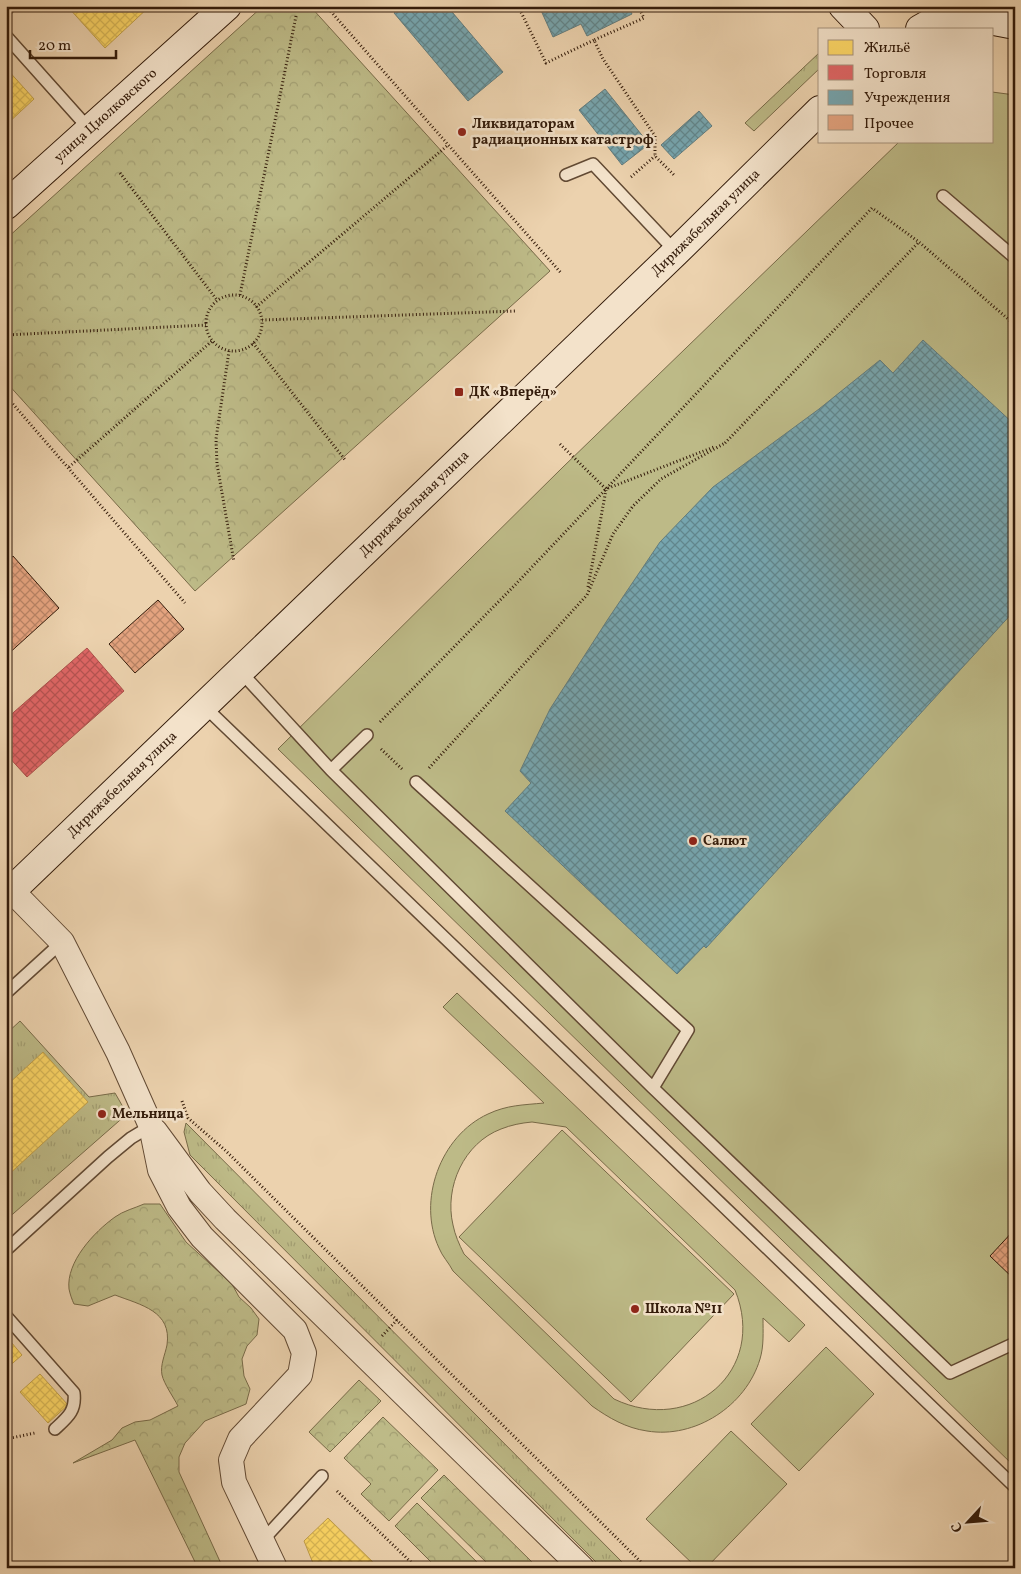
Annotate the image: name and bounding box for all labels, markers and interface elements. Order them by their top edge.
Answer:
scale bar [30,28,116,60]
legend [818,28,994,142]
text: 20 m [38,36,71,57]
text: Жильё [864,38,910,59]
street label: улица Циолковского [50,64,161,167]
text: Торговля [864,64,926,85]
text: Учреждения [864,88,950,109]
text: Прочее [864,114,914,135]
place label: Ликвидаторам радиационных катастроф [472,115,654,150]
marker: Ликвидаторам радиационных катастроф [456,126,468,138]
street label: Дирижабельная улица [647,165,764,281]
place label: ДК «Вперёд» [469,383,557,402]
marker: ДК «Вперёд» [453,386,465,398]
street label: Дирижабельная улица [355,446,473,561]
street label: Дирижабельная улица [63,727,181,842]
place label: Салют [703,832,747,851]
marker: Салют [687,835,699,847]
place label: Мельница [112,1105,184,1124]
marker: Мельница [96,1108,108,1120]
place label: Школа №11 [645,1300,722,1319]
marker: Школа №11 [629,1303,641,1315]
north arrow [944,1496,994,1546]
text: С [947,1519,968,1535]

